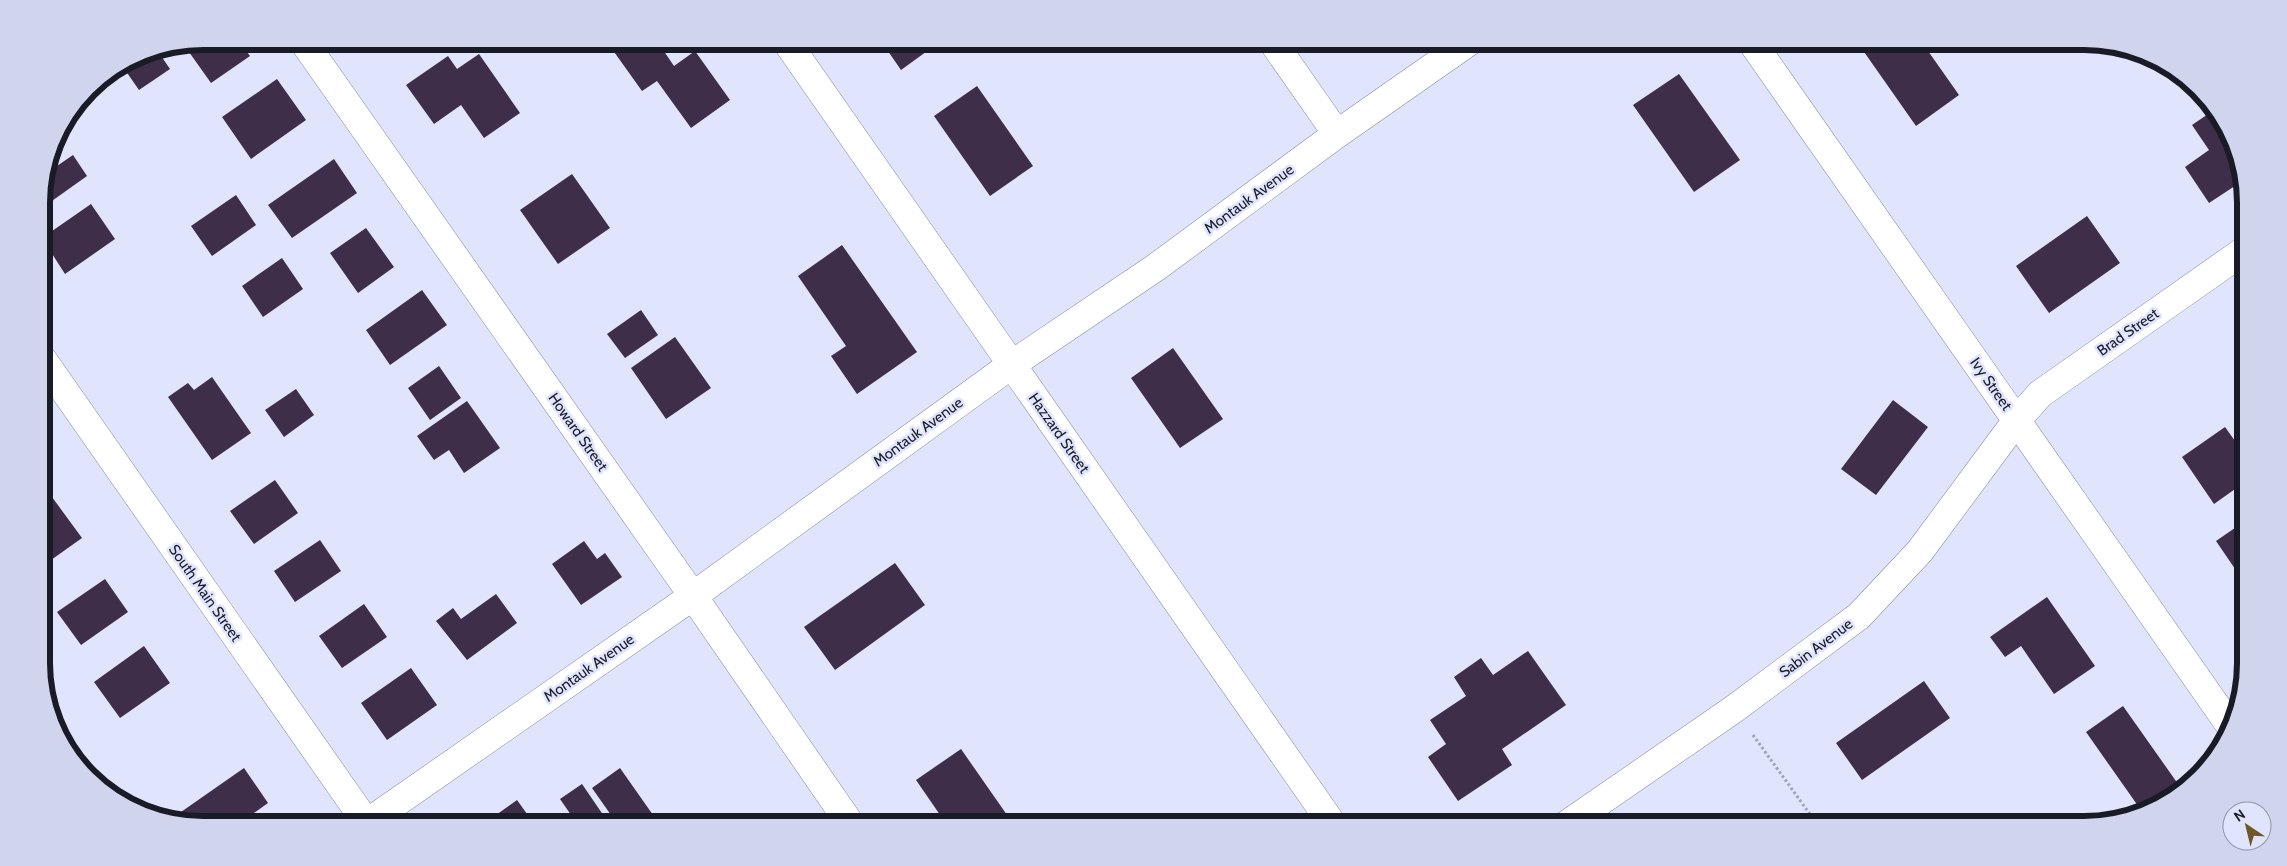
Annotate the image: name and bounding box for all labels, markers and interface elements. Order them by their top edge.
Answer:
street label: Montauk Avenue [1201,160,1298,238]
street label: Brad Street [2094,304,2162,360]
street label: Ivy Street [1966,354,2016,414]
street label: Howard Street [544,389,612,475]
street label: Hazzard Street [1025,389,1093,477]
street label: Montauk Avenue [870,393,967,471]
street label: South Main Street [165,541,245,645]
street label: Sabin Avenue [1776,615,1856,681]
street label: Montauk Avenue [540,630,638,706]
north arrow [2222,801,2272,851]
text: N [2230,805,2249,826]

